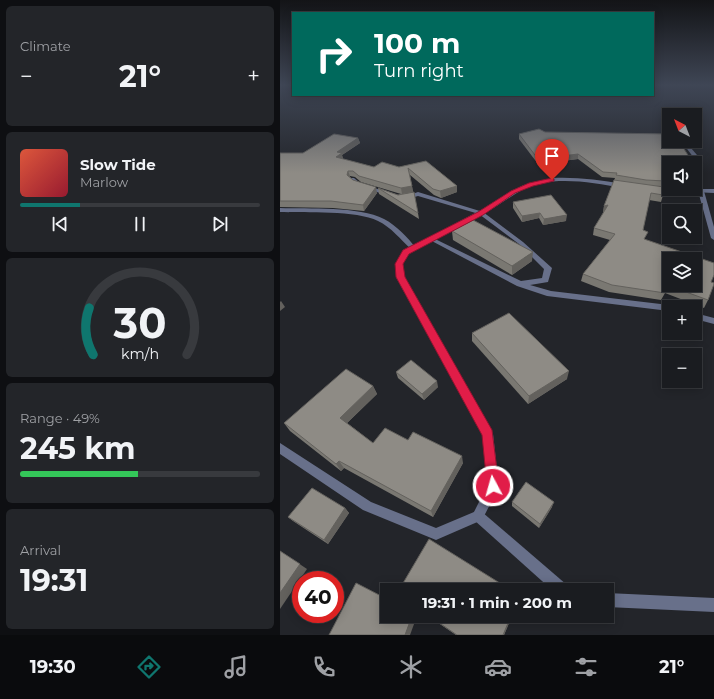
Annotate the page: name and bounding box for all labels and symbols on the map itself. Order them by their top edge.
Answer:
north arrow [662,108,702,148]
pin [535,139,569,180]
position arrow [472,465,514,507]
speed limit sign: 40 [292,571,344,623]

